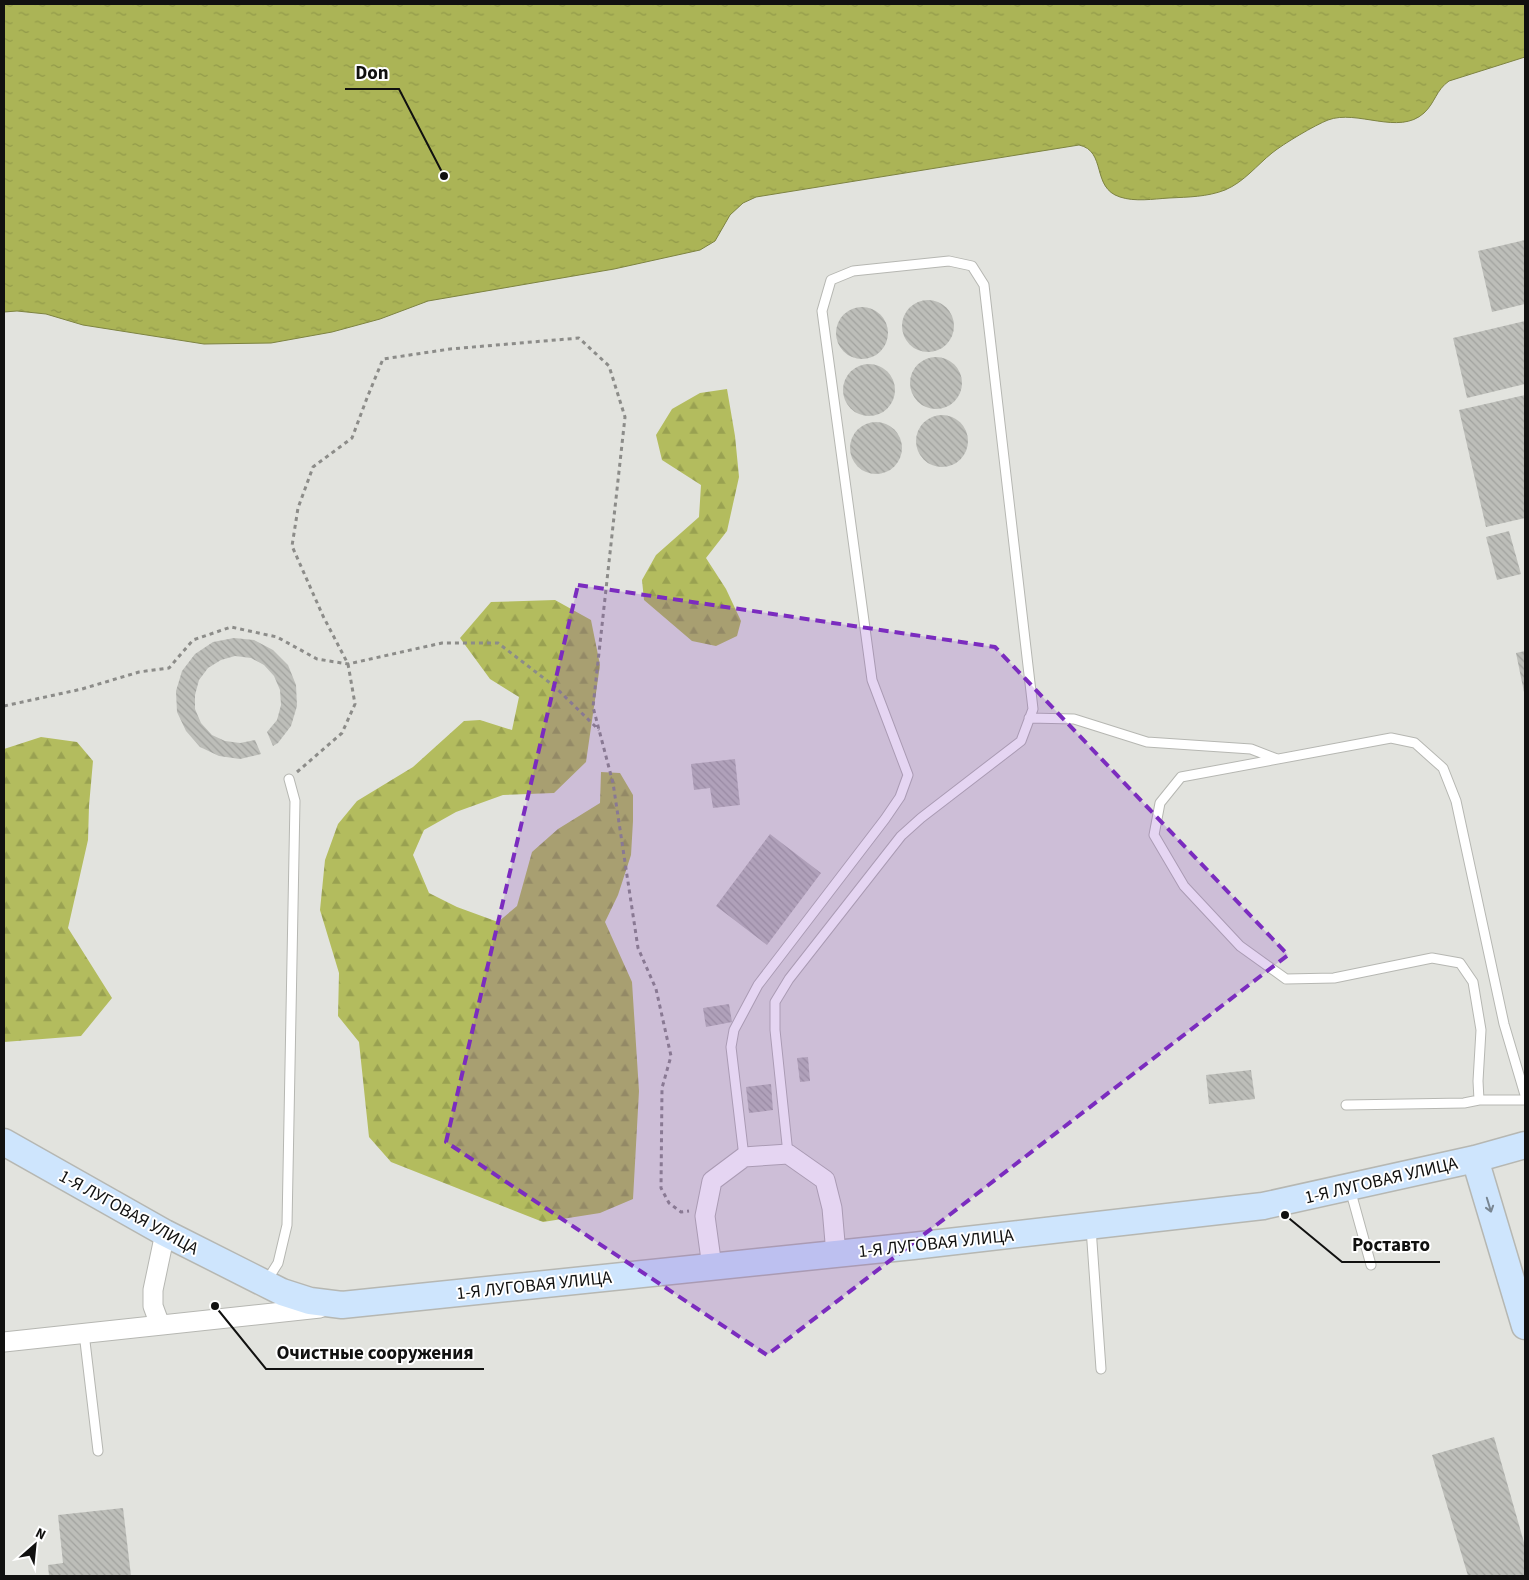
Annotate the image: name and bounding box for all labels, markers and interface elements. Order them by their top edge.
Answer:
callout: Don [345,55,399,89]
text: Don [355,60,389,87]
street label: 1-Я ЛУГОВАЯ УЛИЦА [1302,1151,1460,1210]
street label: 1-Я ЛУГОВАЯ УЛИЦА [54,1164,203,1261]
one-way arrow [1485,1197,1495,1213]
street label: 1-Я ЛУГОВАЯ УЛИЦА [857,1223,1015,1264]
callout: Роставто [1342,1228,1440,1262]
text: Роставто [1352,1232,1430,1259]
street label: 1-Я ЛУГОВАЯ УЛИЦА [455,1265,613,1306]
callout: Очистные сооружения [266,1335,484,1369]
text: Очистные сооружения [276,1340,474,1367]
north arrow [10,1520,60,1570]
text: N [32,1523,49,1545]

